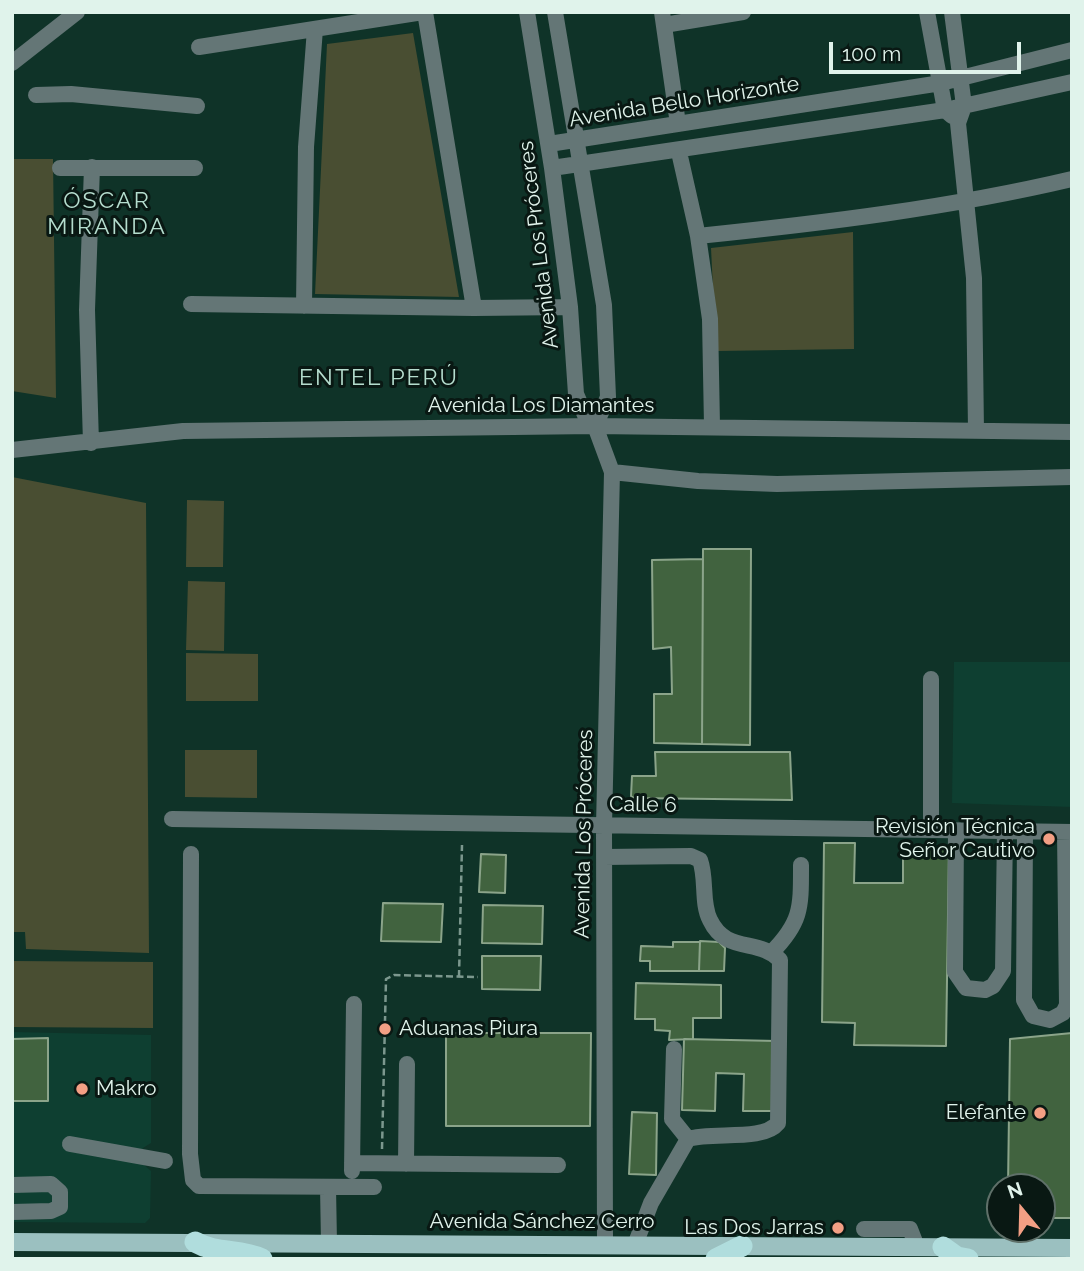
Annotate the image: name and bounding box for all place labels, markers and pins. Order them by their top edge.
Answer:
place label: Revisión Técnica Señor Cautivo [875,814,1035,864]
marker: Revisión Técnica Señor Cautivo [1041,831,1057,847]
place label: Aduanas Piura [399,1016,538,1042]
marker: Aduanas Piura [377,1021,393,1037]
place label: Makro [96,1076,156,1102]
marker: Makro [74,1081,90,1097]
place label: Elefante [946,1100,1026,1126]
marker: Elefante [1032,1105,1048,1121]
place label: Las Dos Jarras [684,1215,824,1241]
marker: Las Dos Jarras [830,1220,846,1236]

